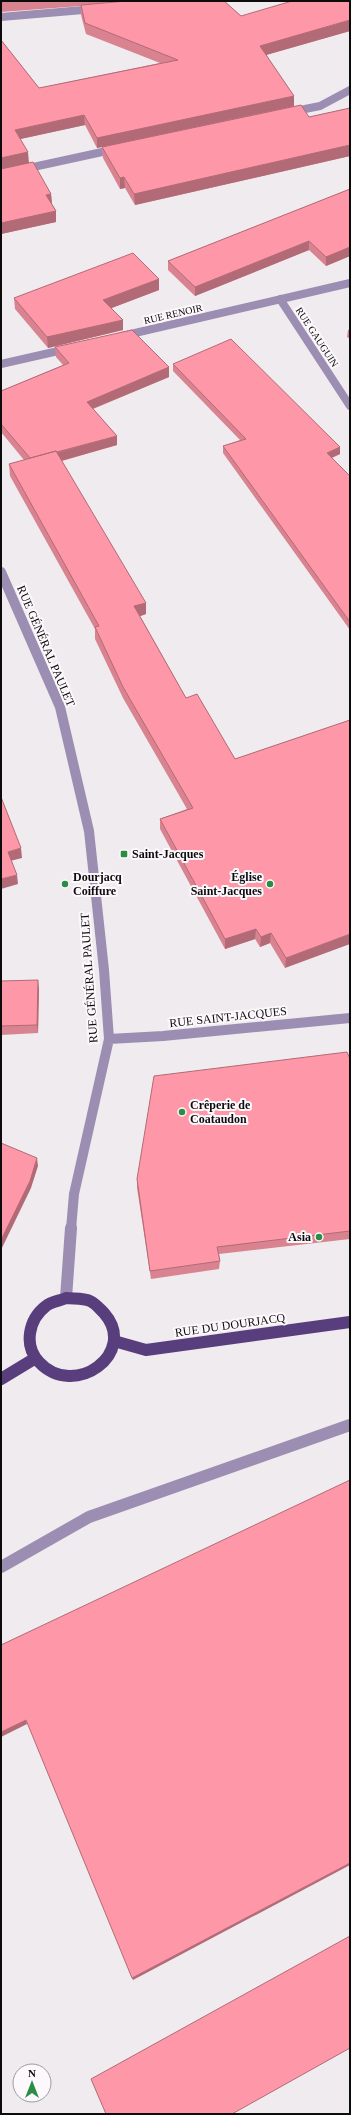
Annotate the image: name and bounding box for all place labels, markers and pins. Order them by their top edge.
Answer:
place label: Saint-Jacques [132,847,204,861]
marker: Saint-Jacques [119,849,129,859]
place label: Dourjacq Coiffure [73,870,122,898]
place label: Église Saint-Jacques [191,870,263,898]
marker: Dourjacq Coiffure [60,879,70,889]
marker: Église Saint-Jacques [265,879,275,889]
place label: Crêperie de Coataudon [190,1098,251,1126]
marker: Crêperie de Coataudon [177,1107,187,1117]
place label: Asia [288,1230,311,1244]
marker: Asia [314,1232,324,1242]

